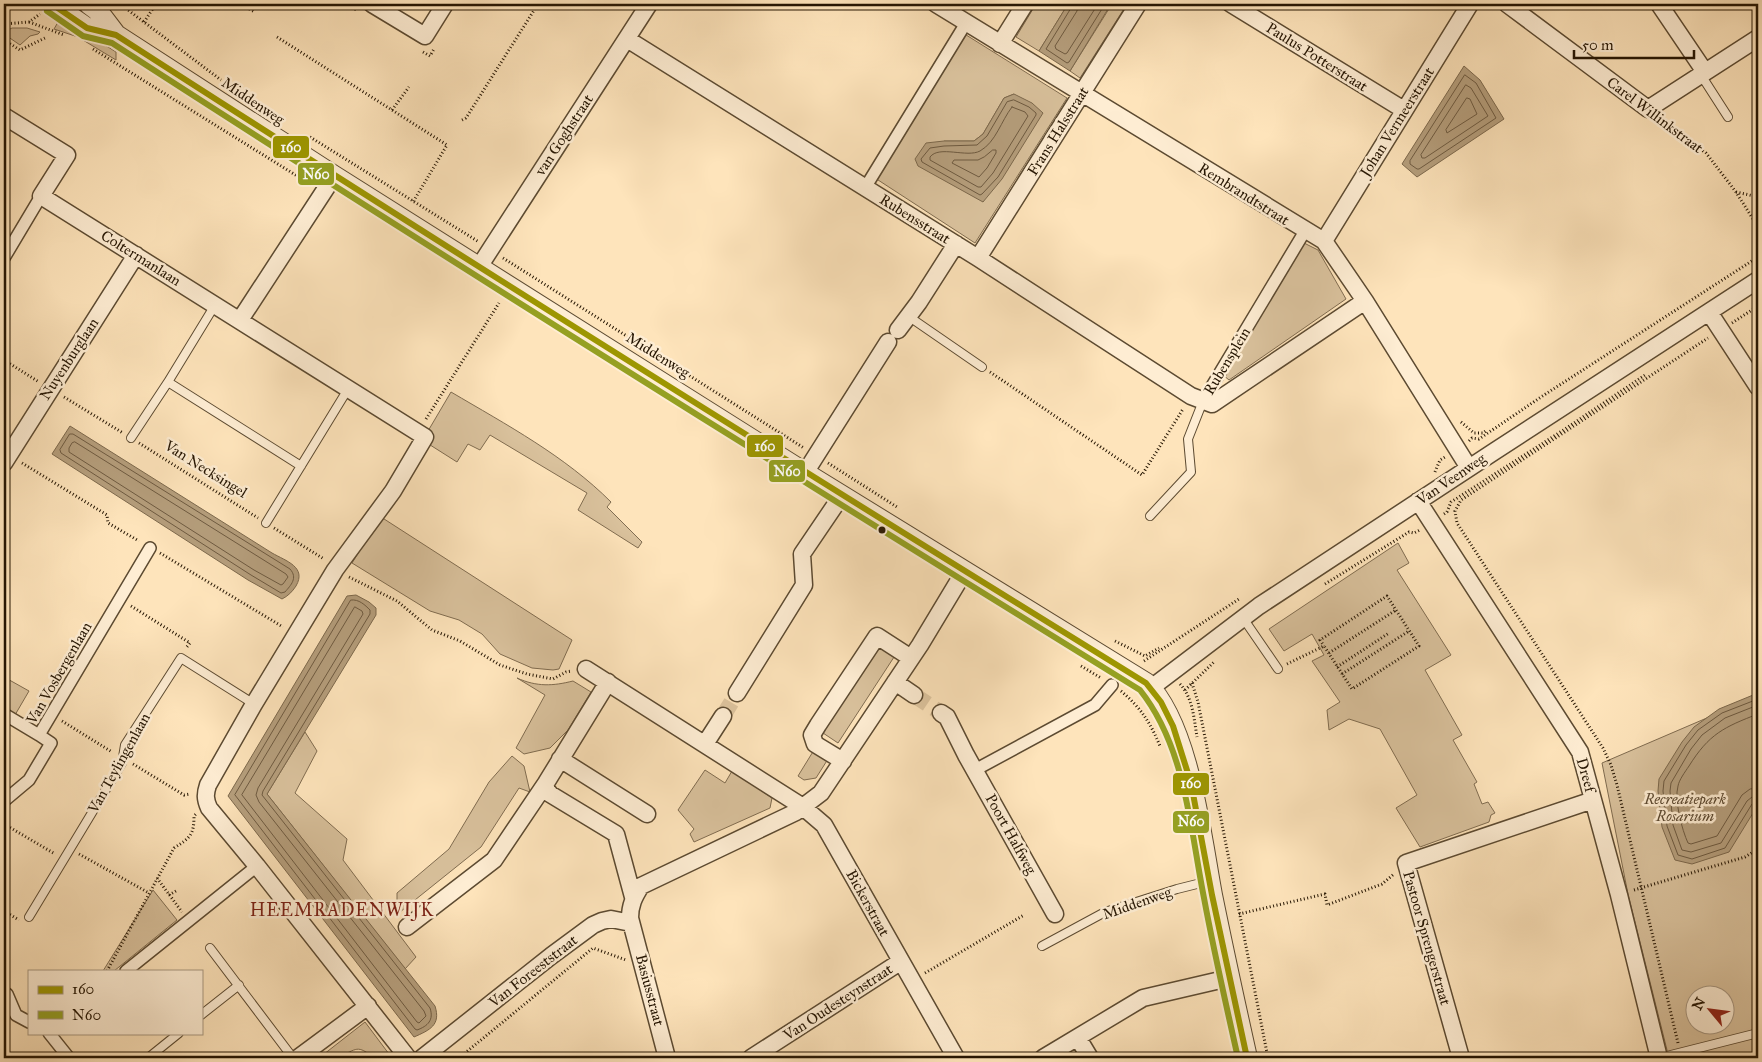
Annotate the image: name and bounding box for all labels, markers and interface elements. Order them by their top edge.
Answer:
street label: Paulus Potterstraat [1263,19,1372,96]
scale bar [1574,28,1694,60]
text: 50 m [1582,36,1614,54]
street label: Johan Vermeerstraat [1355,63,1439,182]
street label: Middenweg [218,73,289,129]
street label: Carel Willinkstraat [1603,73,1707,157]
street label: Frans Halsstraat [1023,83,1093,179]
street label: van Goghstraat [531,90,597,180]
line badge: 160 [272,135,310,159]
text: 160 [281,139,301,156]
street label: Rembrandtstraat [1195,159,1293,229]
line badge: N60 [297,162,335,186]
text: N60 [302,166,330,183]
street label: Rubensstraat [876,190,954,248]
street label: Coltermanlaan [98,226,184,290]
street label: Nuyenburglaan [36,315,102,403]
street label: Rubensplein [1200,324,1254,398]
street label: Middenweg [623,328,694,382]
line badge: 160 [746,434,784,458]
street label: Van Necksingel [161,436,251,502]
text: 160 [755,438,775,455]
street label: Van Veenweg [1412,449,1490,509]
line badge: N60 [768,459,806,483]
text: N60 [773,463,801,480]
unlabelled marker [877,525,887,535]
street label: Van Vosbergenlaan [22,619,96,728]
street label: Van Teylingenlaan [84,710,154,817]
street label: Dreef [1573,756,1600,797]
line badge: 160 [1172,772,1210,796]
text: 160 [1181,775,1201,792]
park label: Recreatiepark Rosarium [1643,790,1726,825]
street label: Poort Halfweg [982,791,1041,878]
line badge: N60 [1172,810,1210,834]
text: N60 [1177,813,1205,830]
street label: Bickerstraat [842,867,894,940]
street label: Pastoor Sprengerstraat [1399,869,1455,1008]
street label: Middenweg [1100,882,1175,923]
district label: HEEMRADENWIJK [250,899,435,922]
street label: Van Foreeststraat [484,930,581,1012]
street label: Basiusstraat [632,952,668,1029]
street label: Van Oudesteynstraat [779,960,897,1045]
legend [28,970,202,1034]
text: 160 [72,980,94,998]
north arrow [1684,984,1734,1034]
text: N [1689,995,1709,1013]
text: N60 [72,1006,101,1024]

